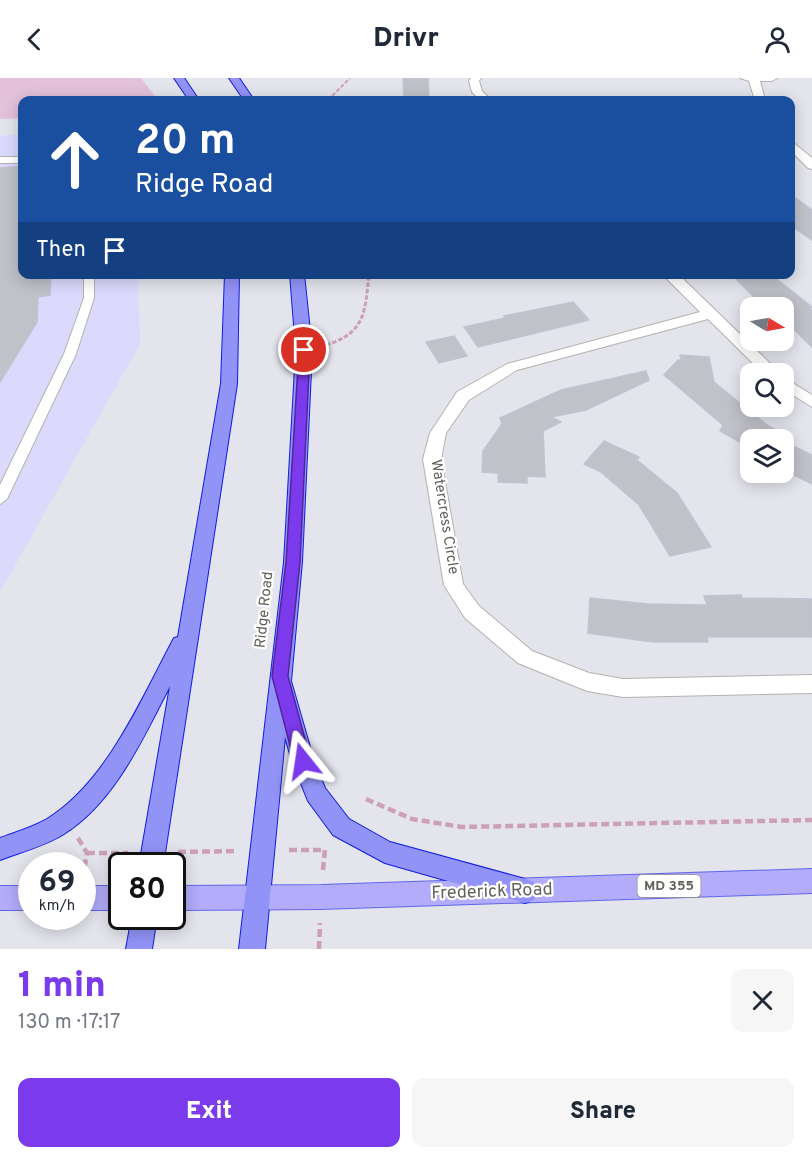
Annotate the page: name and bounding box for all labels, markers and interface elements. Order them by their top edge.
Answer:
text: Drivr [373,22,439,56]
icon: back [18,23,51,56]
icon: person [761,23,794,56]
text: 20 m [135,116,236,169]
icon: ahead [36,120,114,198]
text: Ridge Road [135,168,273,202]
icon: arrive [98,234,131,267]
text: Then [36,237,86,264]
north arrow [740,297,794,351]
map controls [740,297,794,483]
pin [278,324,329,375]
icon: arrive [287,333,320,366]
button: search [740,363,794,417]
button: layers [740,429,794,483]
street label: Watercress Circle [426,458,462,576]
street label: Ridge Road [252,571,278,649]
position arrow [271,729,335,793]
speed limit sign: 80 [108,852,186,930]
text: 69 [39,865,75,902]
road number: MD 355 [638,875,700,897]
street label: Frederick Road [431,878,553,906]
text: km/h [39,897,75,916]
text: 1 min [18,964,106,1010]
button: close [731,969,794,1032]
text: 130 m · 17:17 [18,1010,121,1036]
button: Exit [18,1078,400,1147]
button: Share [412,1078,794,1147]

